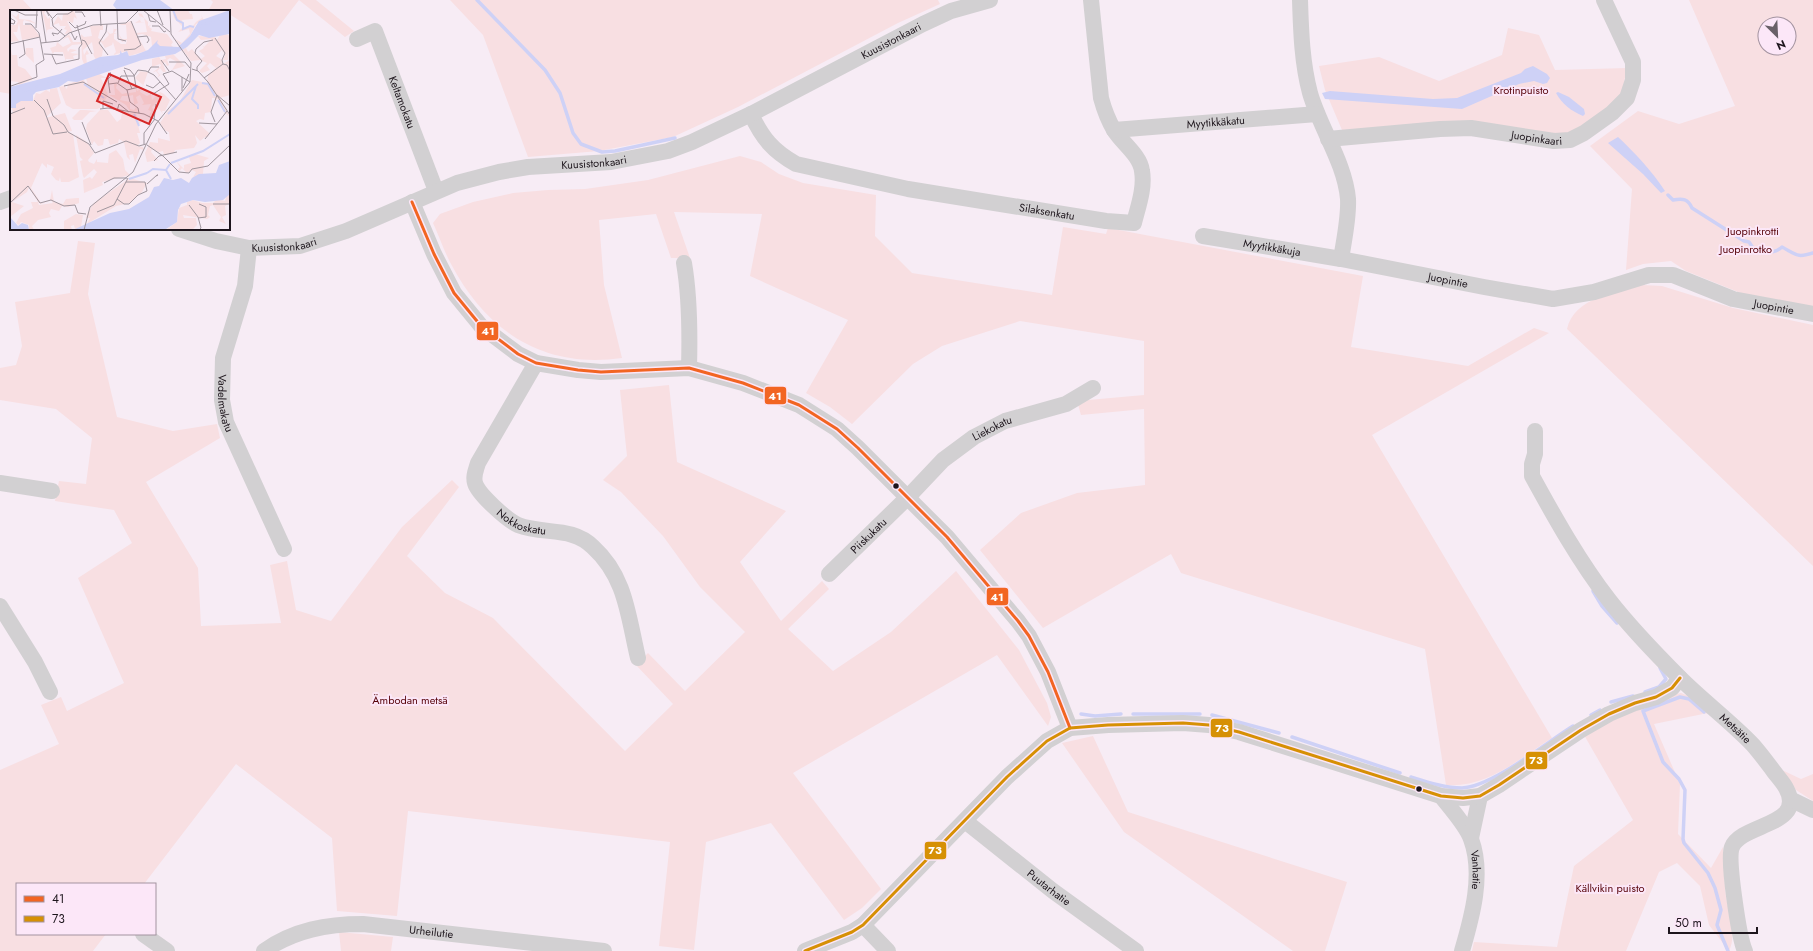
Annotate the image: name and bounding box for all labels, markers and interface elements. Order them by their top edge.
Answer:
inset map [10,10,230,230]
north arrow [1757,16,1797,56]
street label: Kuusistonkaari [858,18,924,63]
text: N [1774,36,1788,54]
street label: Keltamokatu [385,74,419,131]
park label: Krotinpuisto [1493,82,1549,98]
street label: Myytikkäkatu [1186,112,1245,132]
street label: Juopinkaari [1508,126,1563,149]
street label: Kuusistonkaari [561,151,628,173]
street label: Silaksenkatu [1018,199,1076,224]
park label: Juopinkrotti [1725,223,1779,239]
street label: Kuusistonkaari [251,233,319,256]
street label: Myytikkäkuja [1242,235,1302,260]
park label: Juopinrotko [1718,241,1772,257]
street label: Juopintie [1425,268,1470,292]
street label: Juopintie [1750,295,1796,318]
line badge: 41 [476,321,499,341]
text: 41 [481,323,495,339]
street label: Vadelmakatu [214,374,238,435]
line badge: 41 [764,386,787,405]
text: 41 [768,388,782,404]
street label: Liekokatu [969,412,1014,445]
unlabelled marker [891,481,901,491]
street label: Nokkoskatu [493,505,547,539]
street label: Piiskukatu [847,514,890,557]
line badge: 41 [986,587,1009,606]
text: 41 [990,589,1004,605]
park label: Ämbodan metsä [372,692,448,708]
street label: Metsätie [1716,709,1755,747]
line badge: 73 [1210,718,1233,738]
text: 73 [1215,720,1229,736]
line badge: 73 [1525,751,1548,770]
text: 73 [1529,752,1543,768]
unlabelled marker [1414,784,1424,794]
line badge: 73 [924,841,947,860]
text: 73 [928,842,942,858]
street label: Vanhatie [1466,849,1485,890]
street label: Puutarhatie [1024,865,1074,910]
park label: Källvikin puisto [1575,880,1645,896]
legend [16,883,156,935]
text: 41 [52,890,64,908]
scale bar [1669,909,1757,935]
text: 73 [52,910,65,928]
text: 50 m [1675,914,1702,932]
street label: Urheilutie [408,921,455,942]

